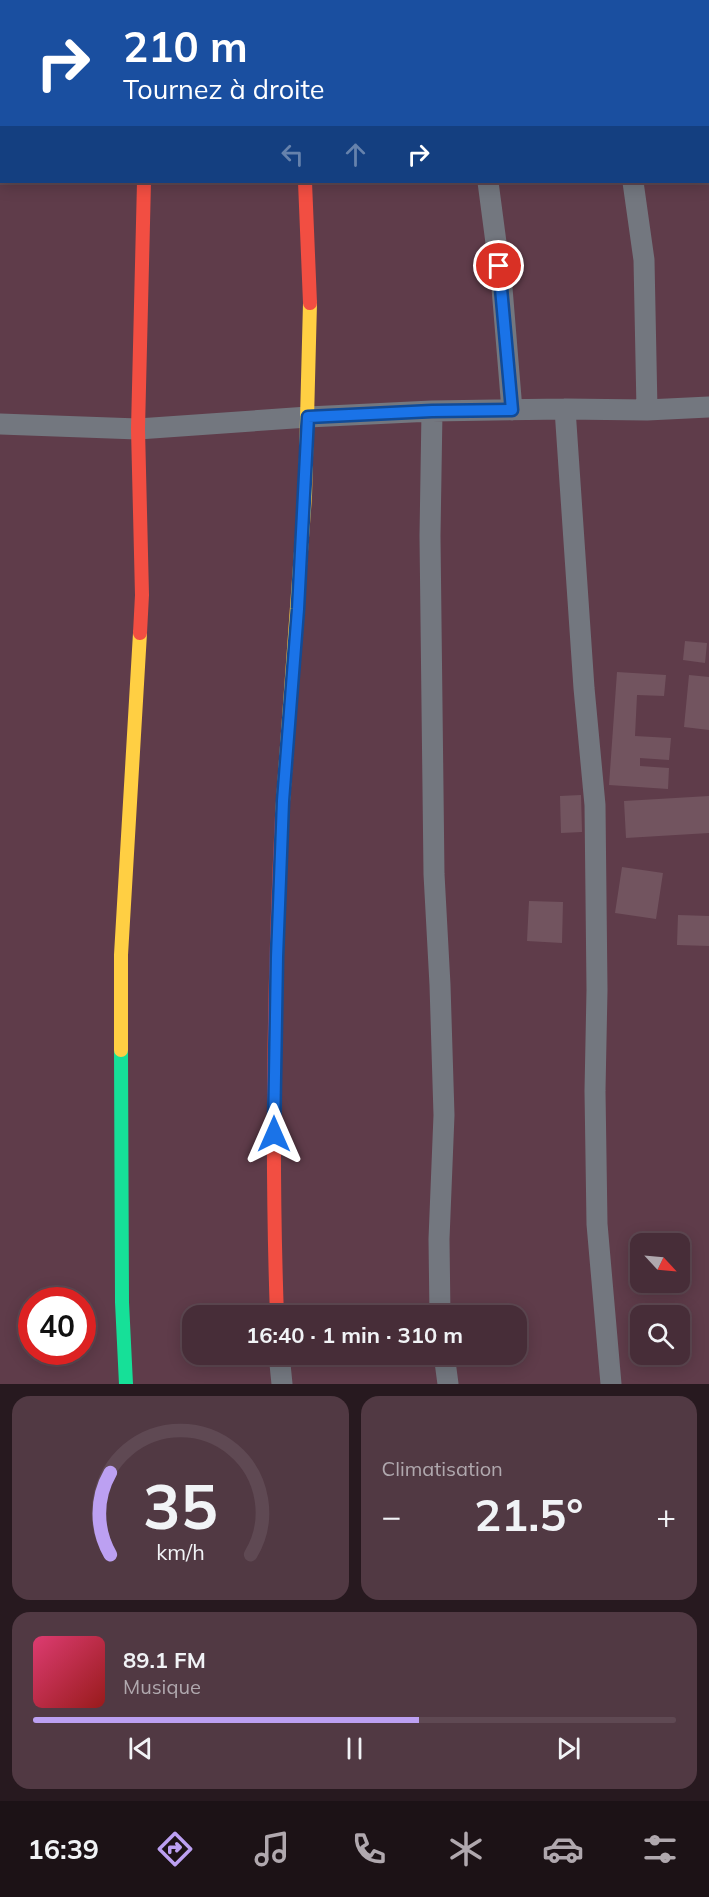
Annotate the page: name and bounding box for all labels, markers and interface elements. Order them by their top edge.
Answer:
text: 210 m [123,20,248,73]
icon: right [24,24,102,102]
text: Tournez à droite [123,72,324,106]
icon: left [276,138,309,171]
icon: ahead [339,138,372,171]
icon: right [402,138,435,171]
pin [473,240,524,291]
icon: arrive [482,249,515,282]
position arrow [242,1102,306,1166]
north arrow [630,1233,690,1293]
map controls [630,1233,690,1365]
speed limit sign: 40 [18,1287,96,1365]
button: search [630,1305,690,1365]
text: 16:40 · 1 min · 310 m [246,1321,463,1349]
text: Climatisation [382,1456,503,1481]
text: 35 [143,1466,218,1545]
text: 21.5° [474,1486,583,1542]
text: − [382,1495,401,1536]
text: + [656,1495,676,1536]
text: km/h [156,1538,204,1565]
text: 89.1 FM [123,1646,206,1674]
text: Musique [123,1674,201,1699]
icon: previous [124,1732,157,1765]
icon: pause [338,1732,371,1765]
icon: next [552,1732,585,1765]
icon: directions [154,1828,196,1870]
icon: music [251,1828,293,1870]
icon: phone [348,1828,390,1870]
icon: climate [445,1828,487,1870]
icon: car [542,1828,584,1870]
icon: filters [639,1828,681,1870]
text: 16:39 [28,1832,99,1866]

